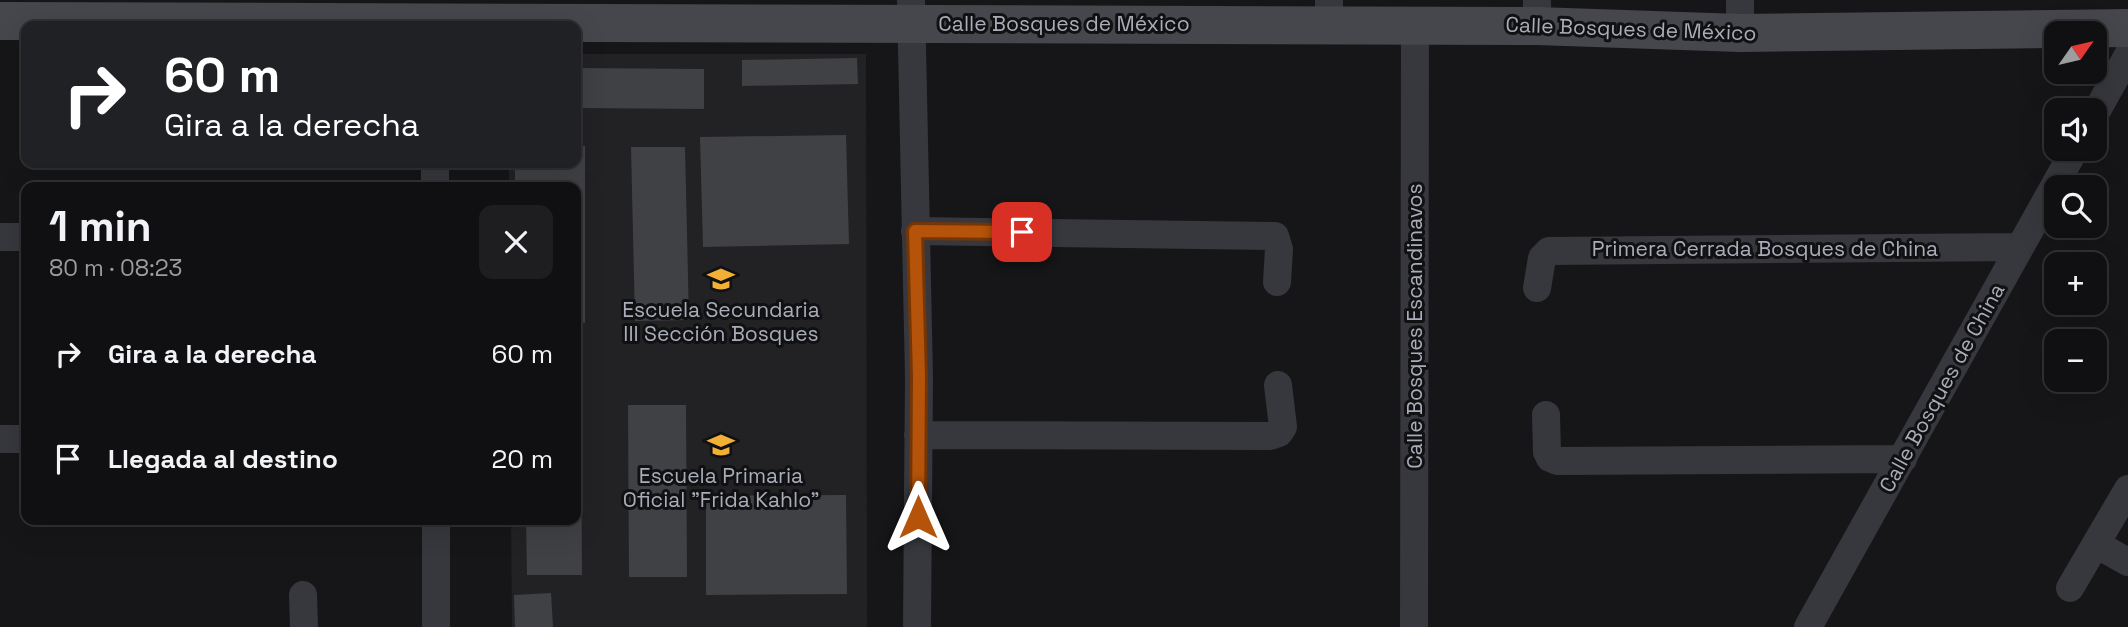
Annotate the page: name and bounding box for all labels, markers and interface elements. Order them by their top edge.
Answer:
street label: Calle Bosques de México [938,10,1190,37]
street label: Calle Bosques de México [1505,11,1757,46]
north arrow [2044,21,2107,84]
map controls [2044,21,2107,392]
text: 60 m [164,44,280,106]
icon: right [49,49,140,140]
button: sound [2044,98,2107,161]
text: Gira a la derecha [164,105,419,145]
button: search [2044,175,2107,238]
street label: Calle Bosques Escandinavos [1401,183,1428,469]
text: 1 min [49,200,152,253]
pin [992,202,1052,262]
button: close [479,205,553,279]
icon: arrive [1003,213,1041,251]
street label: Primera Cerrada Bosques de China [1592,235,1938,262]
button: + [2044,252,2107,315]
text: 80 m · 08:23 [49,253,182,283]
school or university icon: Escuela Secundaria III Sección Bosques [706,264,736,294]
street label: Calle Bosques de China [1873,279,2010,497]
place label: Escuela Secundaria III Sección Bosques [622,296,820,347]
button: − [2044,329,2107,392]
icon: right [49,335,87,373]
text: Gira a la derecha [108,337,317,371]
text: 60 m [491,337,553,371]
school or university icon: Escuela Primaria Oficial "Frida Kahlo" [706,430,736,460]
icon: arrive [49,440,87,478]
text: Llegada al destino [108,442,338,476]
text: 20 m [492,442,553,476]
place label: Escuela Primaria Oficial "Frida Kahlo" [623,462,819,513]
position arrow [881,480,955,554]

